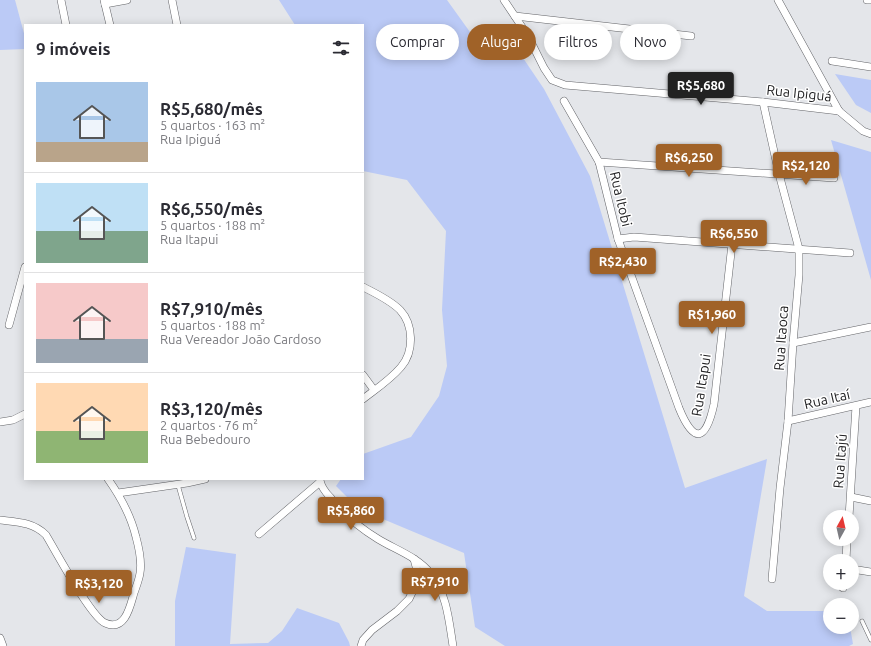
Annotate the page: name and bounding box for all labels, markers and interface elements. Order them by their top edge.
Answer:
chip: Comprar [376,24,459,60]
chip: Alugar [467,24,536,60]
chip: Filtros [544,24,612,60]
chip: Novo [620,24,681,60]
icon: filters [330,37,352,59]
text: 9 imóveis [36,39,111,58]
pin: R$5,680 [664,72,738,106]
text: R$5,680 [677,78,725,92]
street label: Rua Ipiguá [766,82,832,104]
icon: home [68,98,116,146]
text: R$5,680/mês [160,99,263,118]
text: 5 quartos · 163 m² [160,118,265,132]
text: Rua Ipiguá [160,132,221,146]
pin: R$6,250 [652,144,726,178]
text: R$6,250 [665,150,713,164]
pin: R$2,120 [769,152,843,186]
text: R$2,120 [782,158,830,172]
street label: Rua Itobi [607,170,635,228]
icon: home [68,199,116,247]
text: R$6,550/mês [160,199,263,218]
text: 5 quartos · 188 m² [160,218,265,232]
pin: R$6,550 [697,220,771,254]
text: R$6,550 [710,226,758,240]
text: Rua Itapui [160,232,218,246]
pin: R$2,430 [586,248,660,282]
text: R$2,430 [599,254,647,268]
icon: home [68,299,116,347]
text: R$7,910/mês [160,299,263,318]
pin: R$1,960 [675,301,749,335]
street label: Rua Itaoca [771,305,791,371]
text: R$1,960 [688,307,736,321]
text: 5 quartos · 188 m² [160,318,265,332]
text: Rua Vereador João Cardoso [160,332,321,346]
street label: Rua Itapui [688,353,714,417]
street label: Rua Itaí [802,386,852,412]
icon: home [68,399,116,447]
text: R$3,120/mês [160,399,263,418]
text: 2 quartos · 76 m² [160,418,258,432]
text: Rua Bebedouro [160,432,251,446]
street label: Rua Itajú [830,433,850,489]
pin: R$5,860 [314,497,388,531]
text: R$5,860 [327,503,375,517]
north arrow [823,510,859,546]
map controls [823,510,859,634]
button: + [823,554,859,590]
pin: R$7,910 [398,568,472,602]
pin: R$3,120 [62,570,136,604]
text: R$7,910 [411,574,459,588]
text: R$3,120 [75,576,123,590]
button: − [823,598,859,634]

